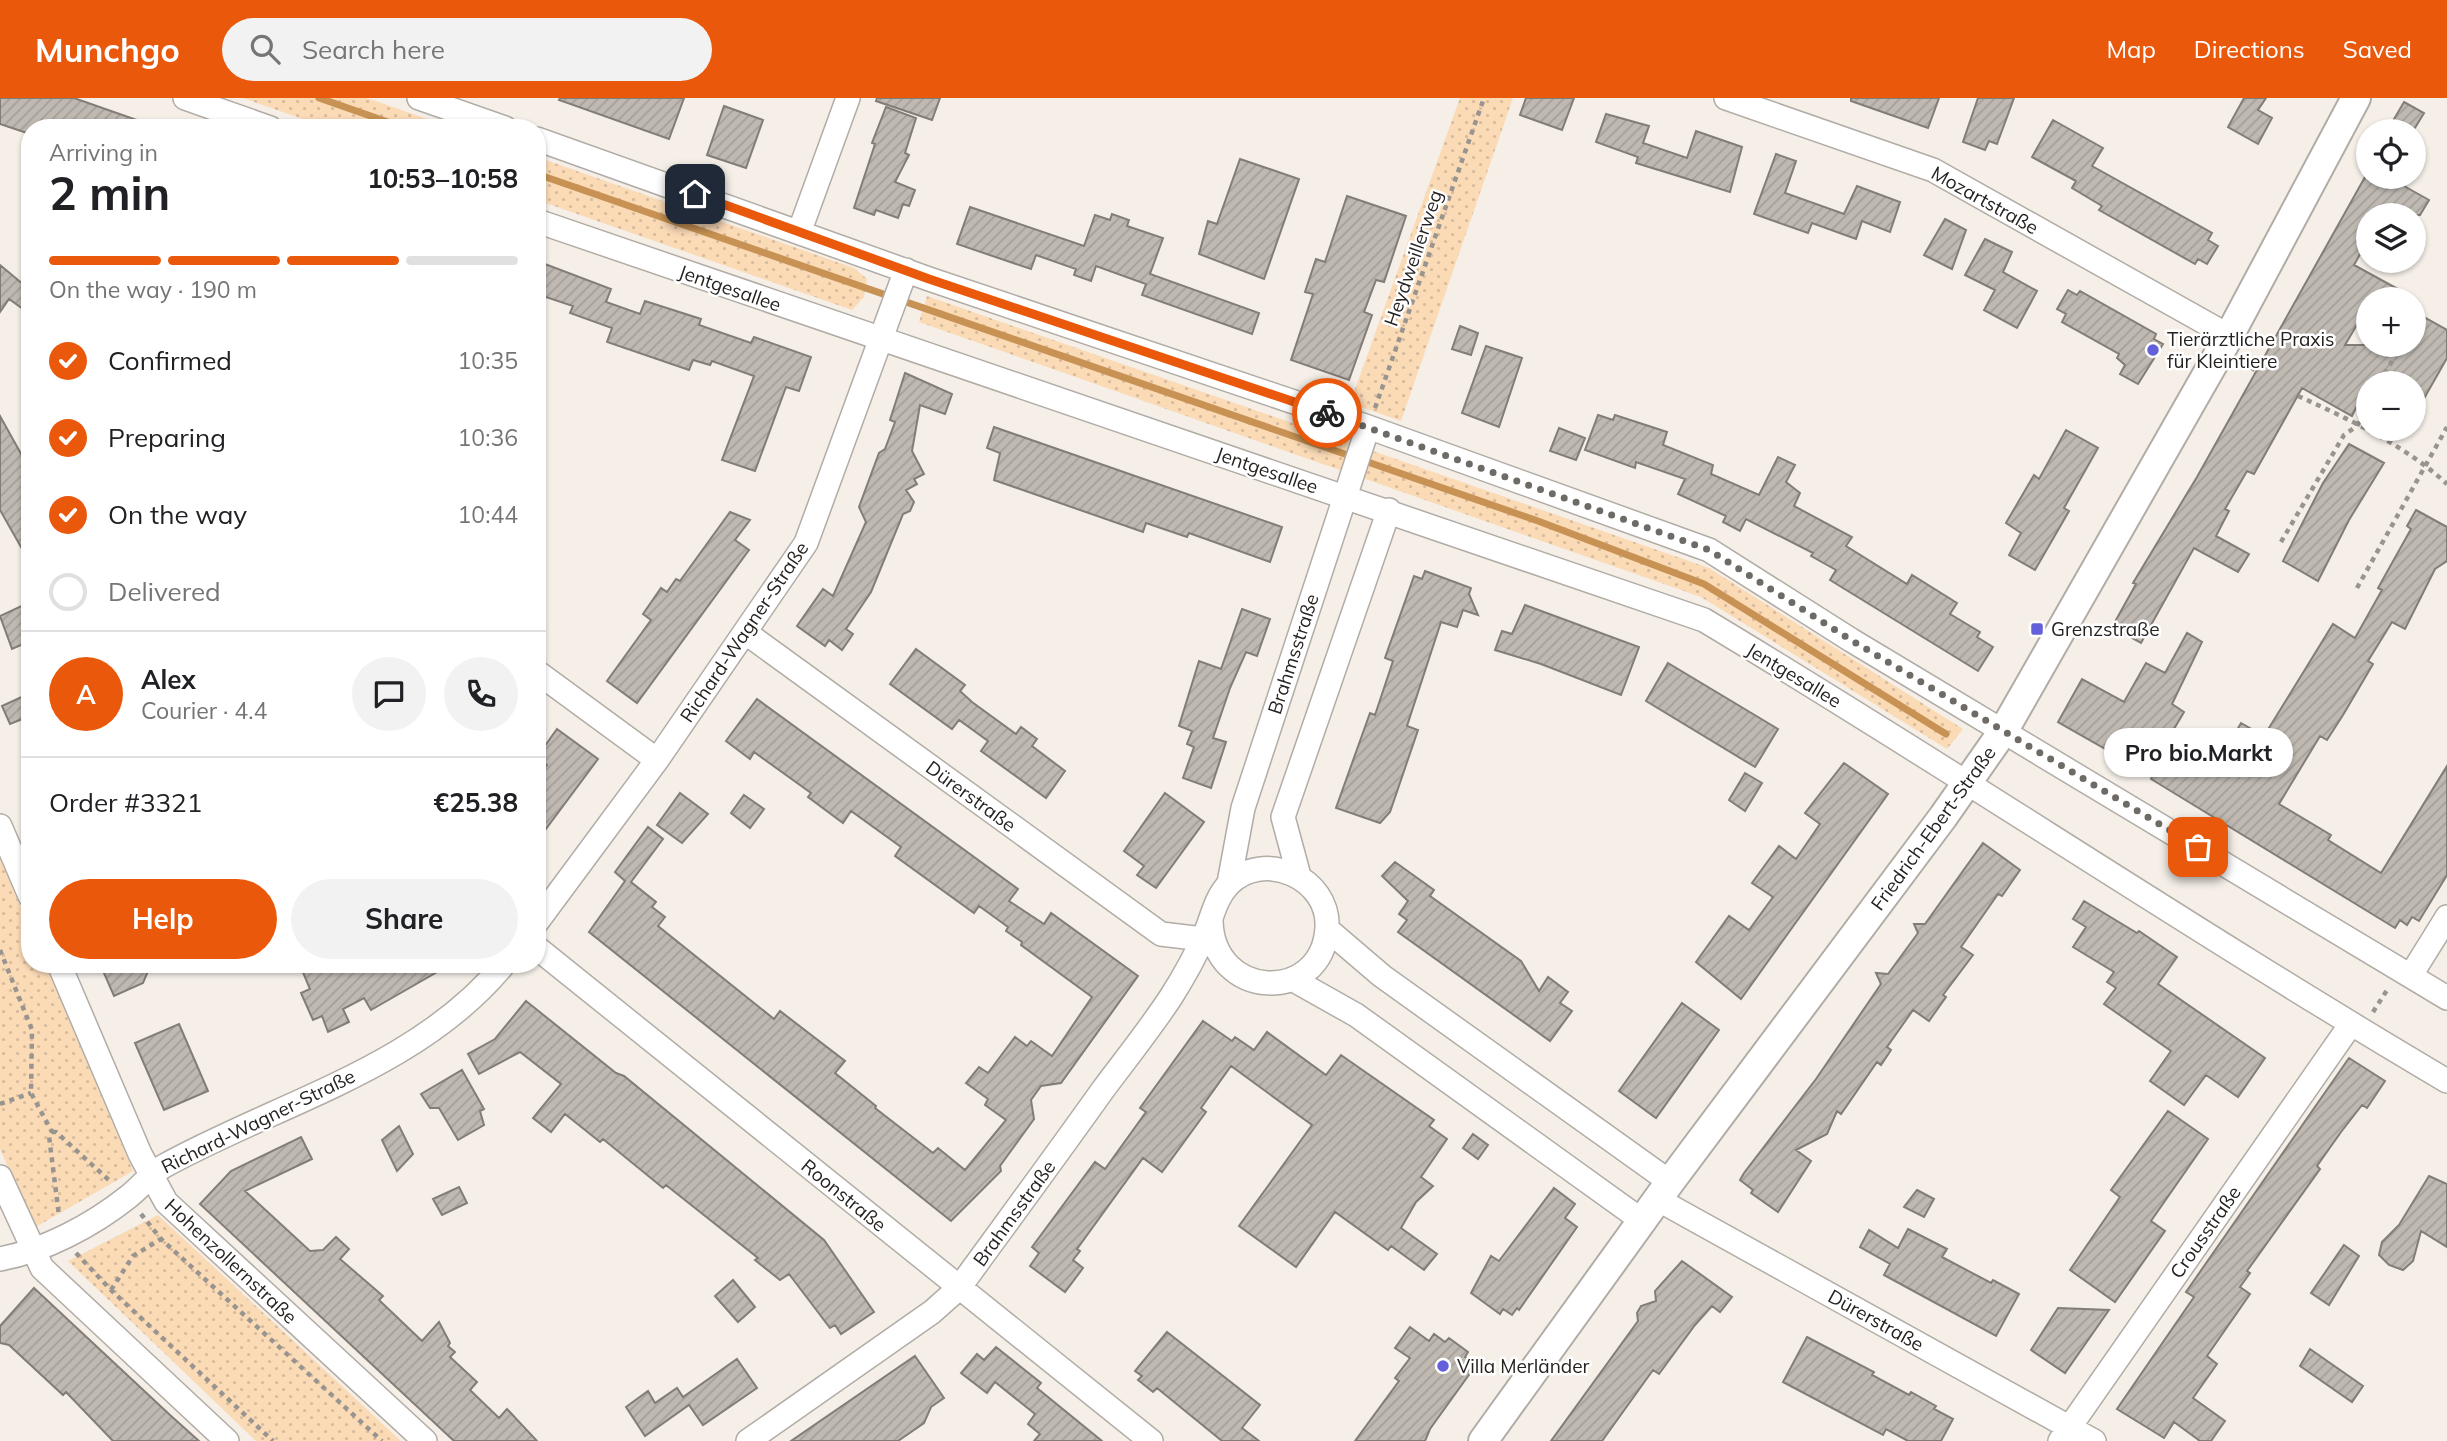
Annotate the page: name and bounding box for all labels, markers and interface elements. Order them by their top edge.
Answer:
search box [222,18,712,81]
text: Munchgo [35,29,180,70]
icon: search [246,30,284,68]
text: Search here [302,33,445,66]
text: Map [2106,34,2156,64]
text: Directions [2194,34,2305,64]
text: Saved [2343,34,2412,64]
map controls [2356,119,2426,441]
button: locate [2356,119,2426,189]
text: Arriving in [49,138,158,167]
street label: Mozartstraße [1927,161,2043,239]
text: 10:53–10:58 [367,162,518,195]
text: 2 min [49,164,170,222]
pin [665,164,725,224]
icon: home [676,175,714,213]
street label: Heydweillerweg [1378,187,1448,329]
button: layers [2356,203,2426,273]
street label: Jentgesallee [676,259,784,317]
text: On the way · 190 m [49,275,257,304]
button: + [2356,287,2426,357]
place label: Tierärztliche Praxis für Kleintiere [2167,327,2334,373]
icon: check [49,342,87,380]
marker: Tierärztliche Praxis für Kleintiere [2145,342,2161,358]
text: Confirmed [108,344,232,377]
text: 10:35 [458,346,518,375]
button: − [2356,371,2426,441]
courier [1292,378,1362,448]
icon: bike [1308,394,1346,432]
icon: check [49,419,87,457]
text: Preparing [108,421,226,454]
text: 10:36 [458,423,518,452]
street label: Jentgesallee [1213,441,1321,499]
icon: check [49,496,87,534]
text: On the way [108,498,247,531]
text: 10:44 [458,500,518,529]
street label: Richard-Wagner-Straße [675,537,813,727]
text: Delivered [108,575,221,608]
street label: Brahmsstraße [1262,591,1324,717]
place label: Grenzstraße [2051,617,2159,641]
marker: Grenzstraße [2029,621,2045,637]
street label: Jentgesallee [1742,637,1846,713]
button: chat [352,657,426,731]
button: phone [444,657,518,731]
text: Alex [141,663,196,696]
text: A [76,678,96,711]
text: Courier · 4.4 [141,696,267,725]
callout: Pro bio.Markt [2104,728,2292,777]
text: Pro bio.Markt [2125,738,2272,767]
street label: Friedrich-Ebert-Straße [1865,741,2001,915]
street label: Dürerstraße [921,755,1021,837]
text: Order #3321 [49,786,202,819]
text: €25.38 [434,786,518,819]
pin [2168,817,2228,877]
icon: bag [2179,828,2217,866]
button: Help [49,879,277,959]
button: Share [291,879,518,959]
street label: Richard-Wagner-Straße [157,1064,359,1178]
street label: Roonstraße [797,1153,891,1237]
street label: Brahmsstraße [968,1155,1060,1271]
street label: Crousstraße [2164,1181,2246,1283]
street label: Hohenzollernstraße [160,1193,302,1329]
street label: Dürerstraße [1824,1284,1928,1356]
place label: Villa Merländer [1457,1354,1590,1378]
marker: Villa Merländer [1435,1358,1451,1374]

